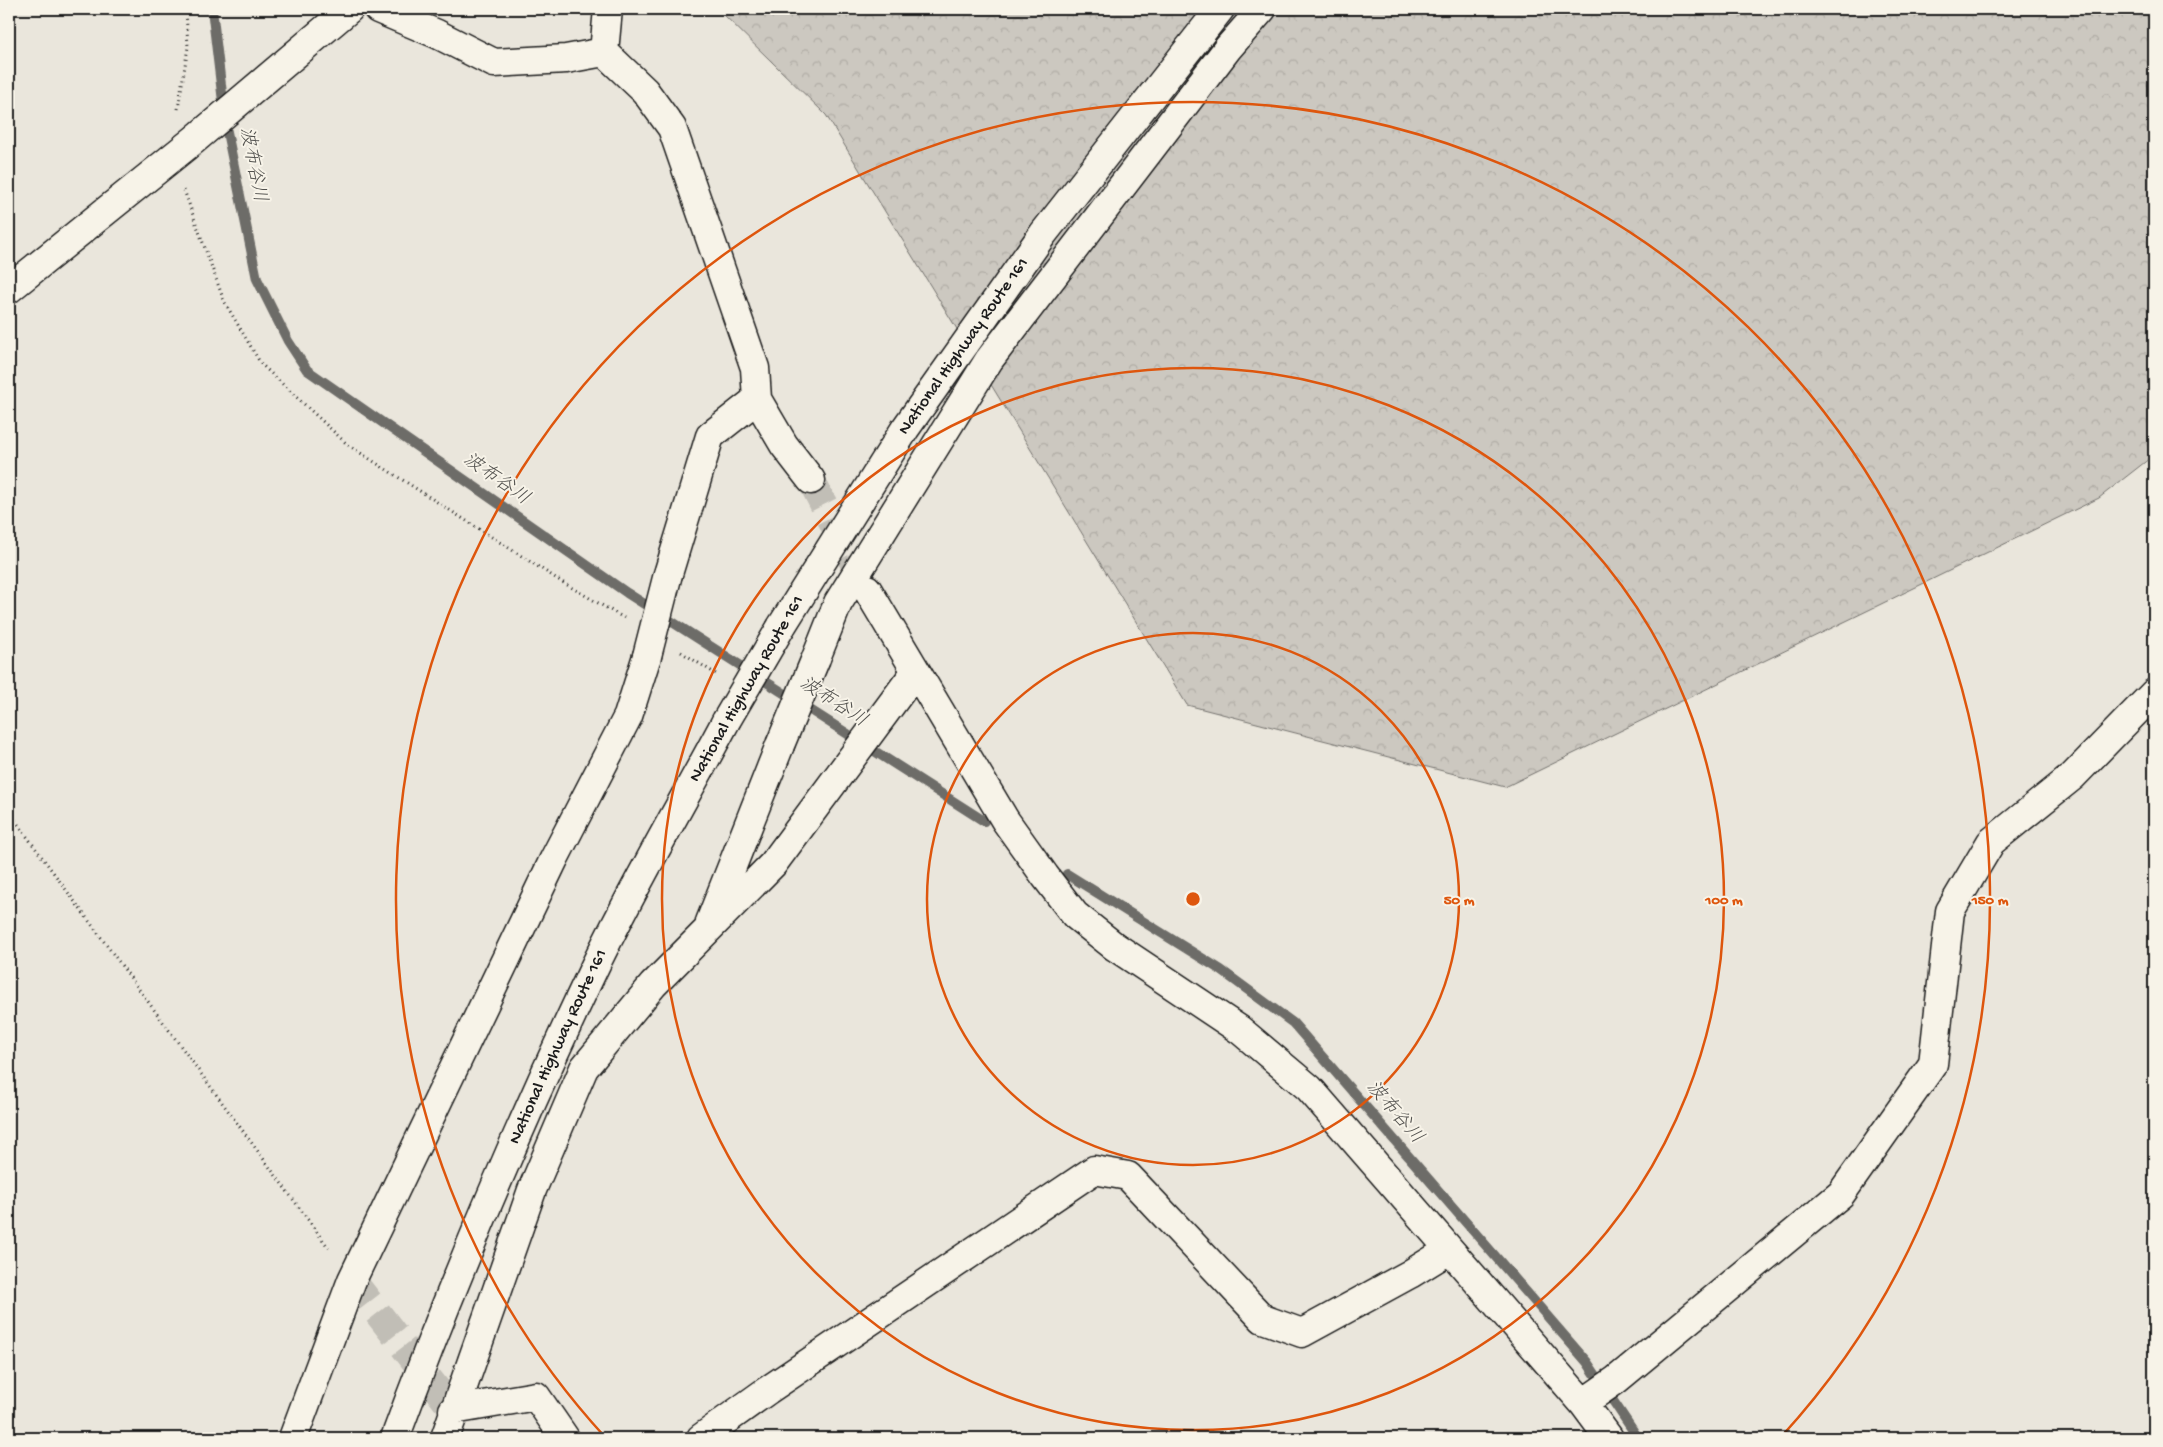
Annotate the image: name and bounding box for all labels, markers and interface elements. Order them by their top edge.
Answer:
water label: 波布谷川 [233,125,272,205]
street label: National Highway Route 161 [894,254,1033,439]
water label: 波布谷川 [458,448,534,511]
street label: National Highway Route 161 [685,592,809,786]
water label: 波布谷川 [795,672,872,733]
centre of rings [1184,890,1202,908]
text: 50 m [1444,892,1475,910]
text: 100 m [1704,892,1743,910]
text: 150 m [1971,892,2009,910]
street label: National Highway Route 161 [504,946,612,1147]
water label: 波布谷川 [1360,1076,1428,1149]

